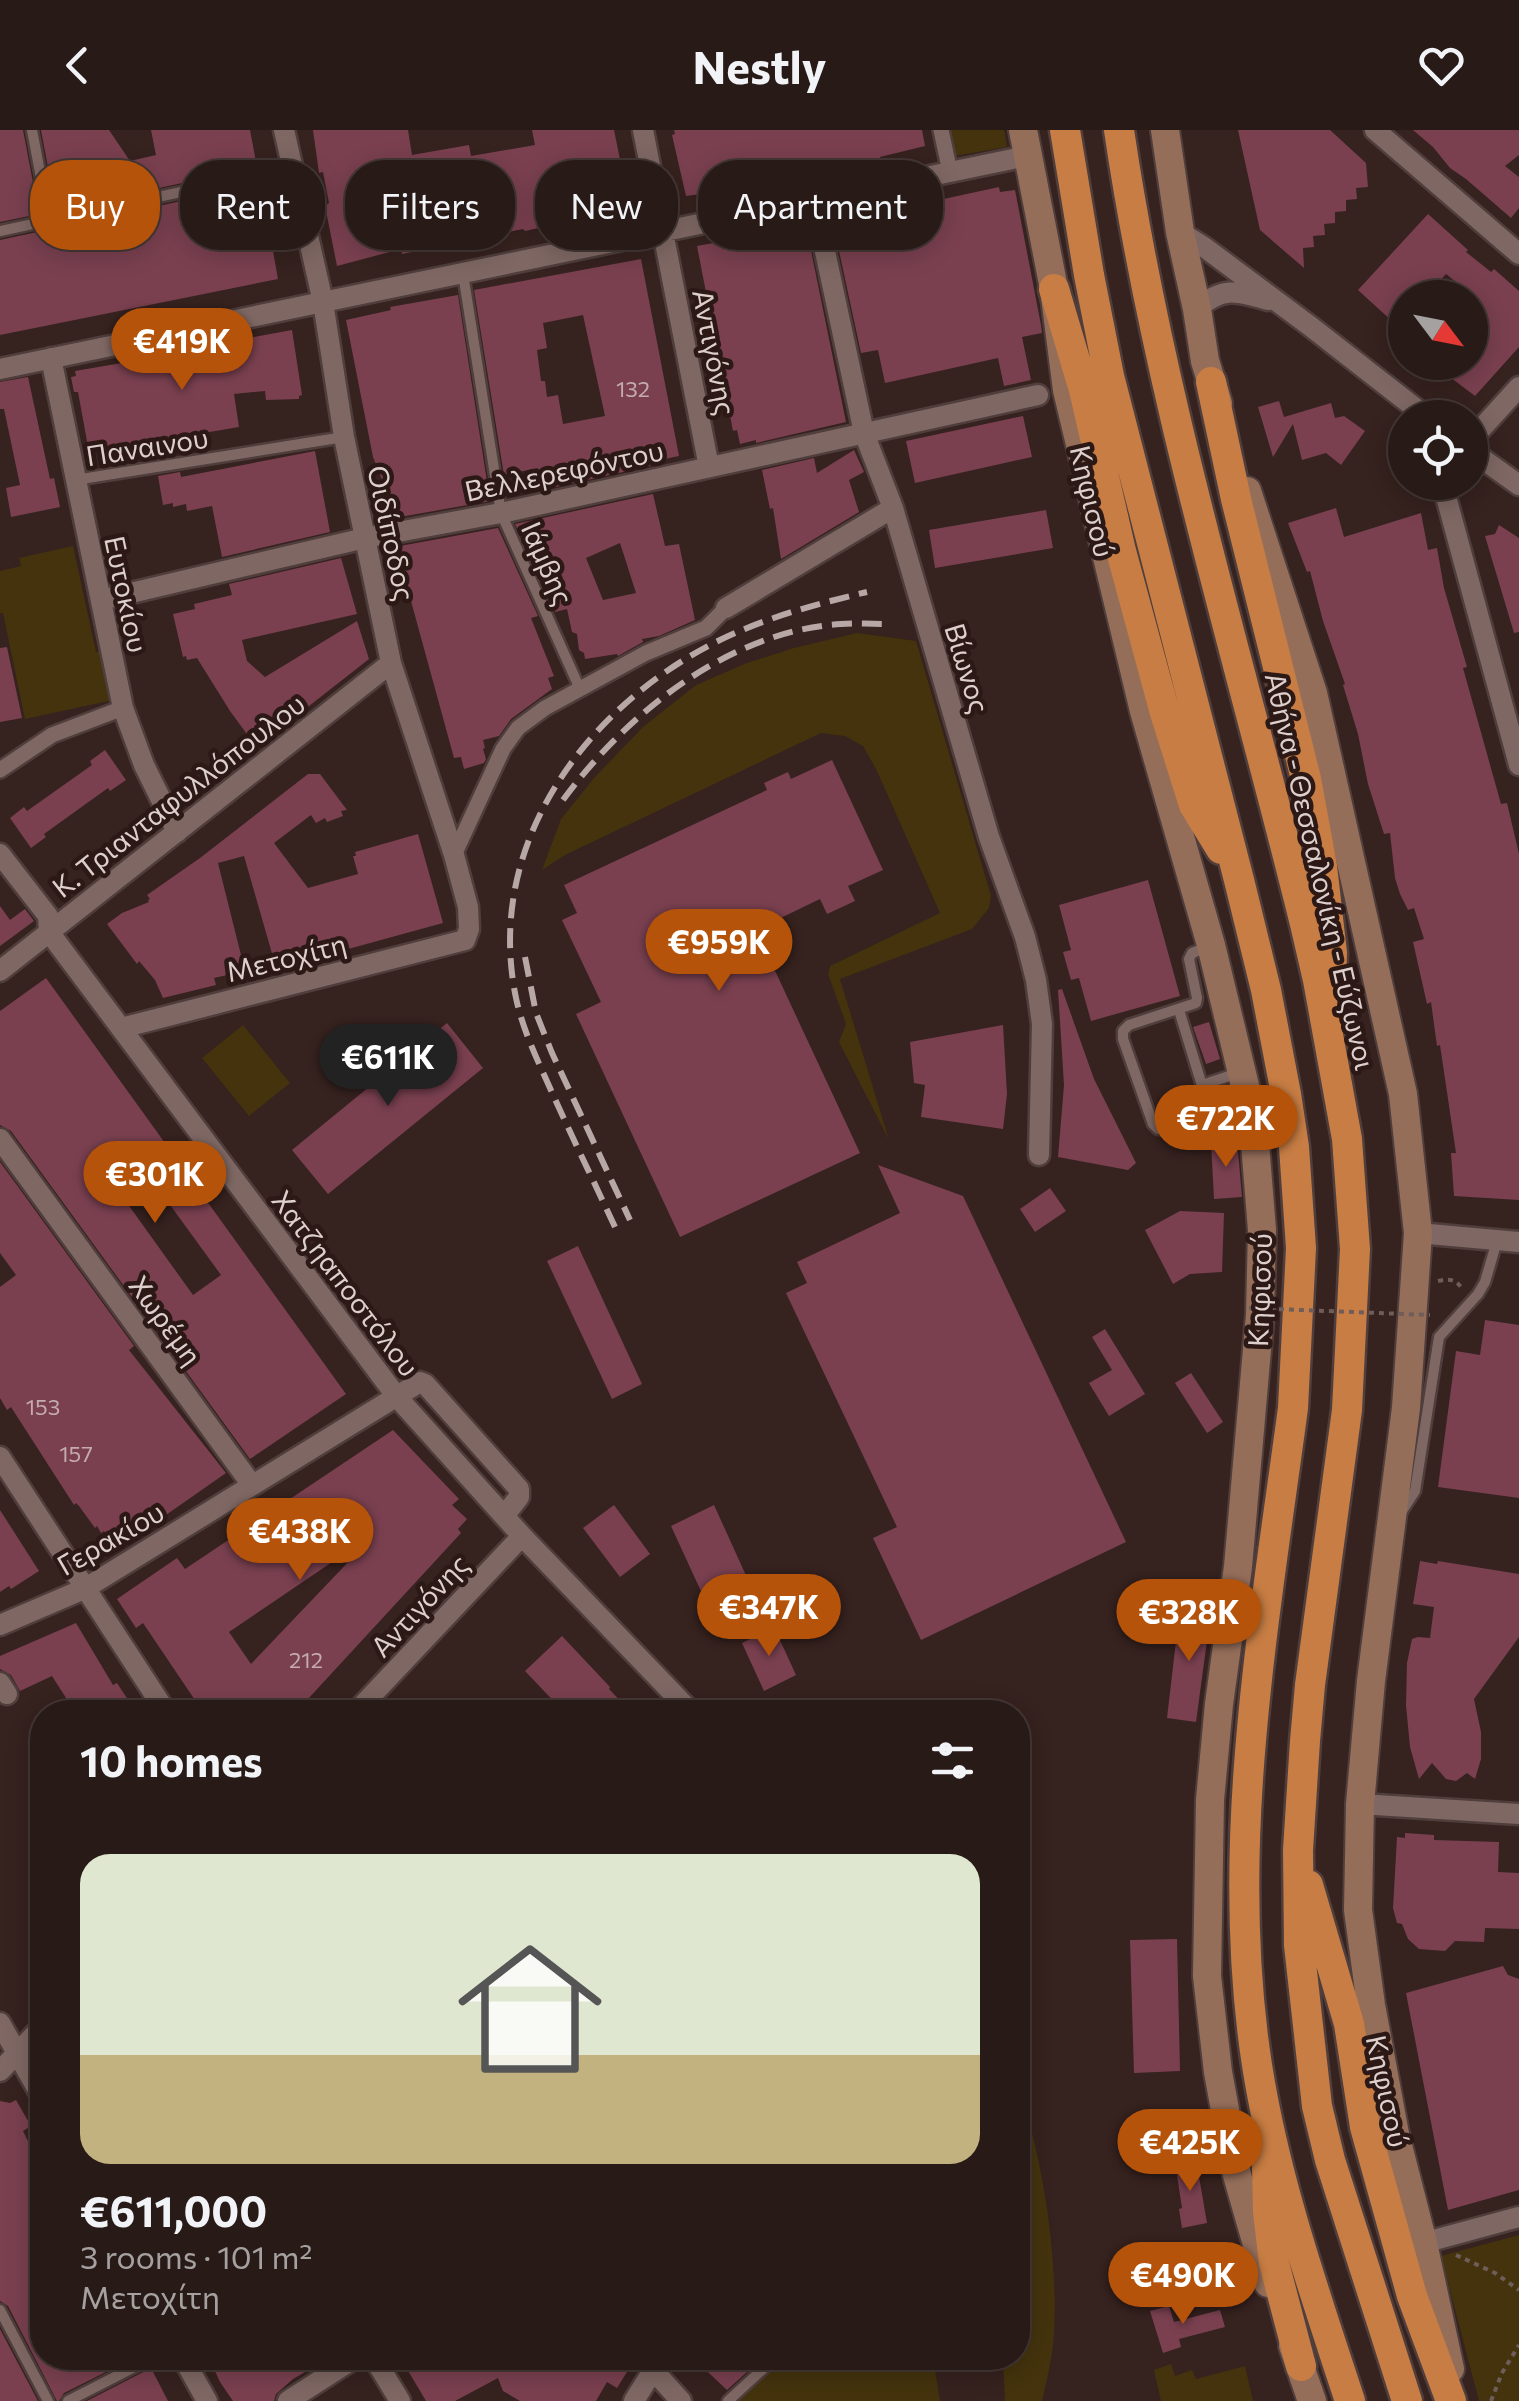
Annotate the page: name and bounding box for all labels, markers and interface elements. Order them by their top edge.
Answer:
icon: back [50,38,105,93]
text: Nestly [692,38,827,93]
icon: heart [1414,38,1469,93]
chip: Buy [30,160,160,250]
chip: Rent [180,160,325,250]
chip: Filters [345,160,515,250]
chip: New [535,160,678,250]
chip: Apartment [698,160,943,250]
north arrow [1388,280,1488,380]
map controls [1388,280,1488,500]
street label: Αντιγόνης [686,286,744,418]
pin: €419K [112,308,252,393]
text: €419K [133,320,231,360]
house number: 132 [616,375,650,402]
button: locate [1388,400,1488,500]
street label: Παναινου [83,420,211,472]
street label: Βελλερεφόντου [462,432,666,508]
street label: Κηφισού [1064,442,1122,560]
street label: Οιδίποδος [361,462,423,604]
street label: Ιάμβης [515,516,581,610]
street label: Ευτοκίου [98,533,156,655]
street label: Βίωνος [938,619,998,717]
street label: Αθήνα - Θεσσαλονίκη - Εύζωνοι [1259,669,1383,1073]
street label: Κ. Τριανταφυλλόπουλου [45,686,311,904]
pin: €959K [649,909,789,994]
text: €959K [667,921,771,961]
street label: Μετοχίτη [222,926,350,988]
pin: €611K [318,1024,458,1109]
text: €611K [341,1036,435,1076]
pin: €722K [1156,1085,1296,1170]
text: €722K [1177,1097,1275,1137]
pin: €301K [85,1141,225,1226]
text: €301K [105,1153,205,1193]
street label: Χατζηαποστόλου [265,1184,427,1382]
street label: Κηφισού [1240,1233,1278,1347]
street label: Χωρέμη [122,1269,210,1371]
house number: 153 [26,1393,60,1420]
house number: 157 [59,1440,93,1467]
street label: Γερακίου [51,1494,169,1582]
pin: €438K [230,1498,370,1583]
text: €438K [249,1510,351,1550]
street label: Αντιγόνης [363,1547,475,1663]
pin: €347K [699,1574,839,1659]
pin: €328K [1119,1579,1259,1664]
text: €347K [719,1586,819,1626]
text: €328K [1138,1591,1240,1631]
house number: 212 [289,1646,323,1673]
icon: filters [925,1733,980,1788]
text: 10 homes [80,1734,263,1786]
icon: home [440,1919,620,2099]
street label: Κηφισού [1360,2032,1416,2150]
pin: €425K [1120,2109,1260,2194]
text: €425K [1139,2121,1241,2161]
text: €611,000 [80,2184,267,2236]
text: 3 rooms · 101 m² [80,2236,312,2276]
pin: €490K [1113,2242,1253,2327]
text: €490K [1130,2254,1236,2294]
text: Μετοχίτη [80,2276,220,2316]

